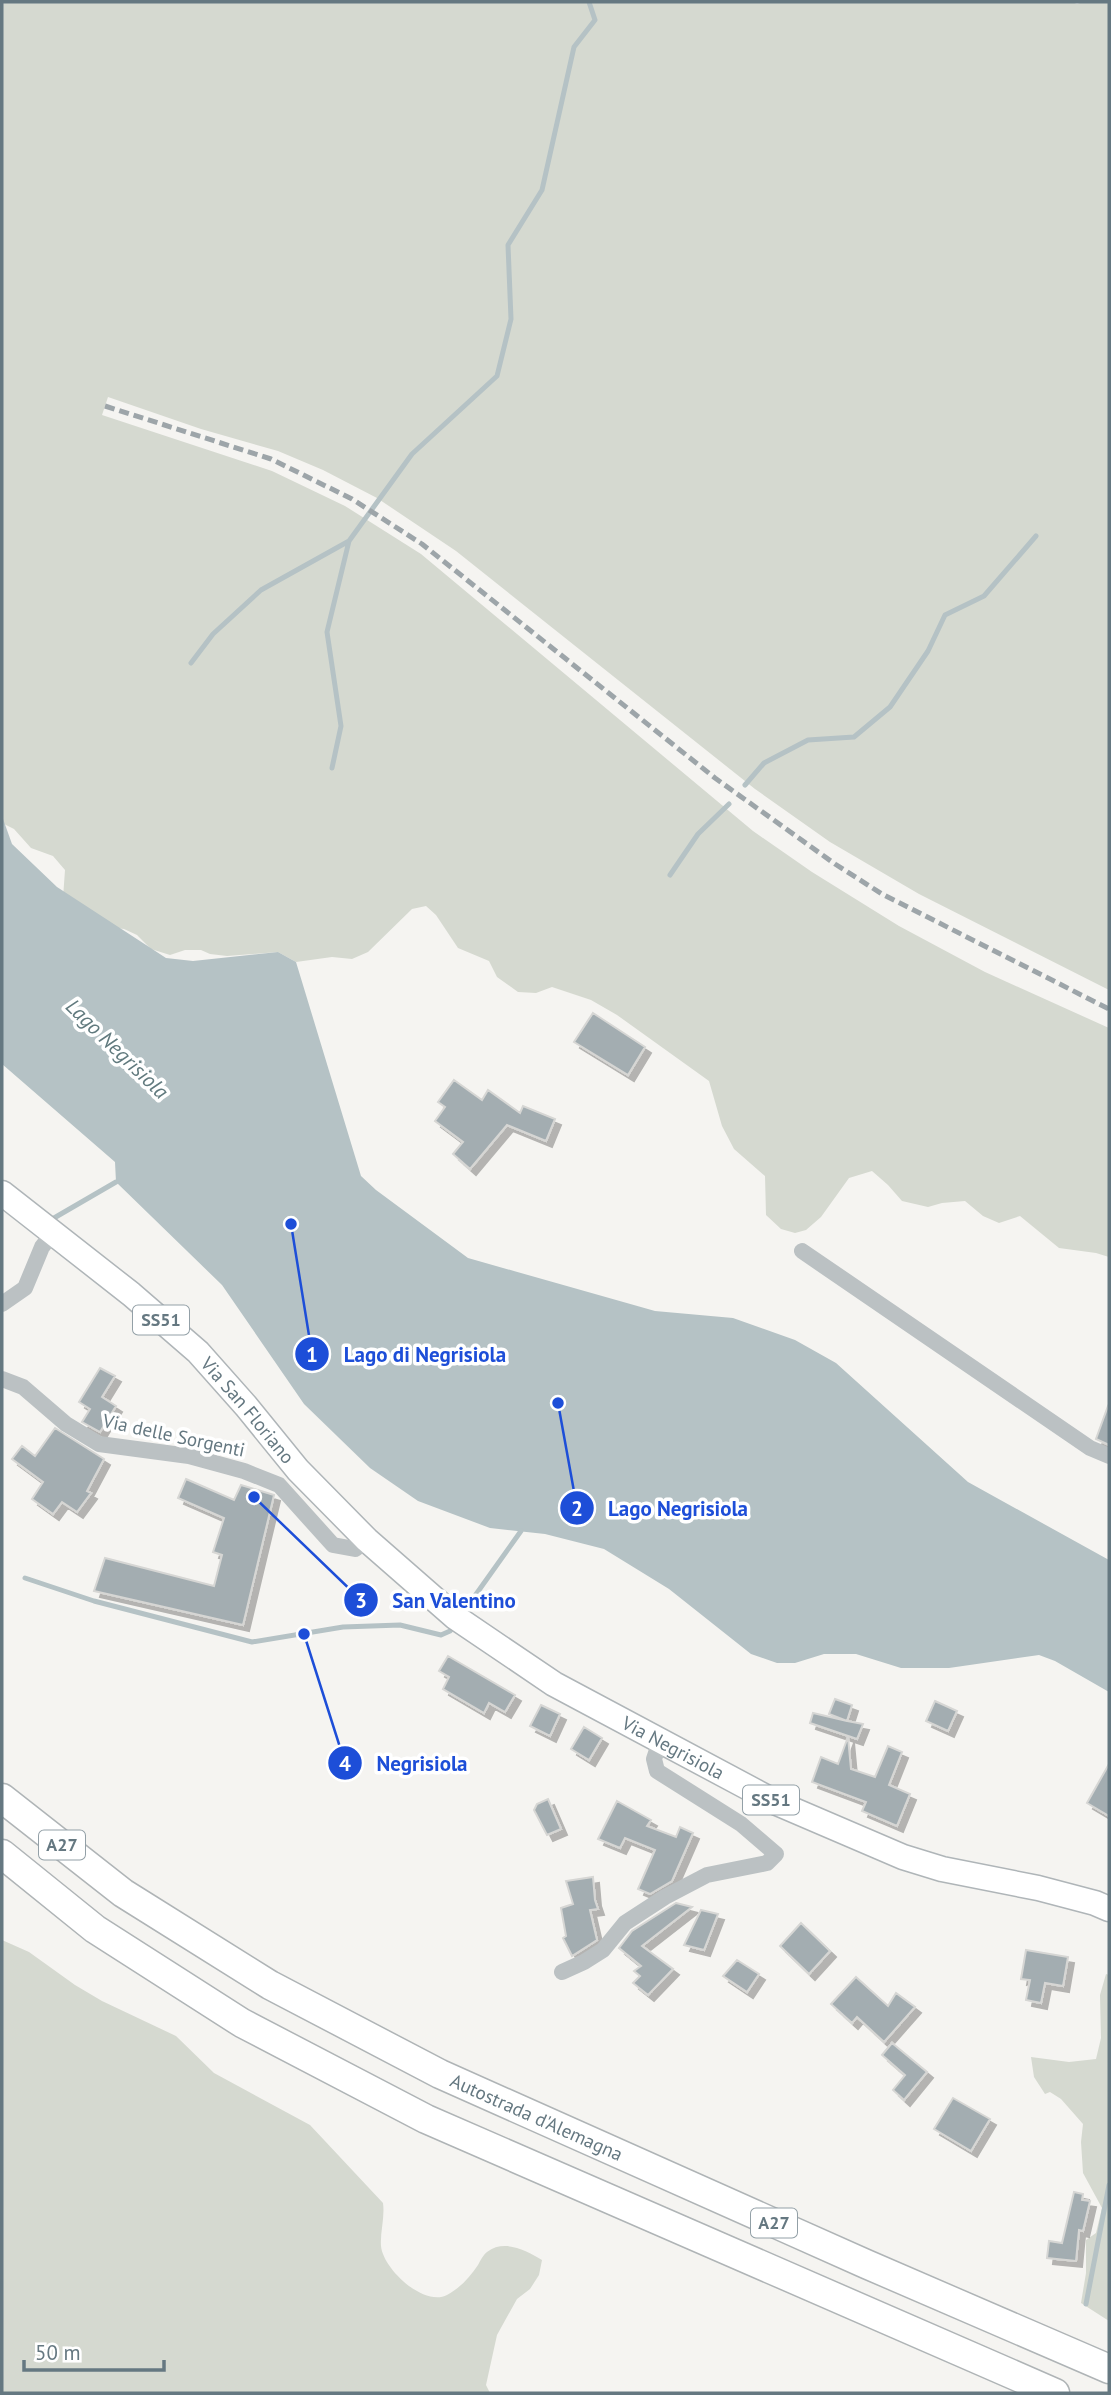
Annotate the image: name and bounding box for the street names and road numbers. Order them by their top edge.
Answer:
road number: SS51 [133,1306,189,1335]
street label: Via San Floriano [195,1351,300,1468]
street label: Via delle Sorgenti [100,1408,247,1462]
street label: Via Negrisiola [617,1710,729,1785]
road number: SS51 [743,1786,799,1814]
road number: A27 [39,1830,85,1859]
street label: Autostrada d'Alemagna [447,2068,627,2166]
road number: A27 [751,2208,797,2238]

